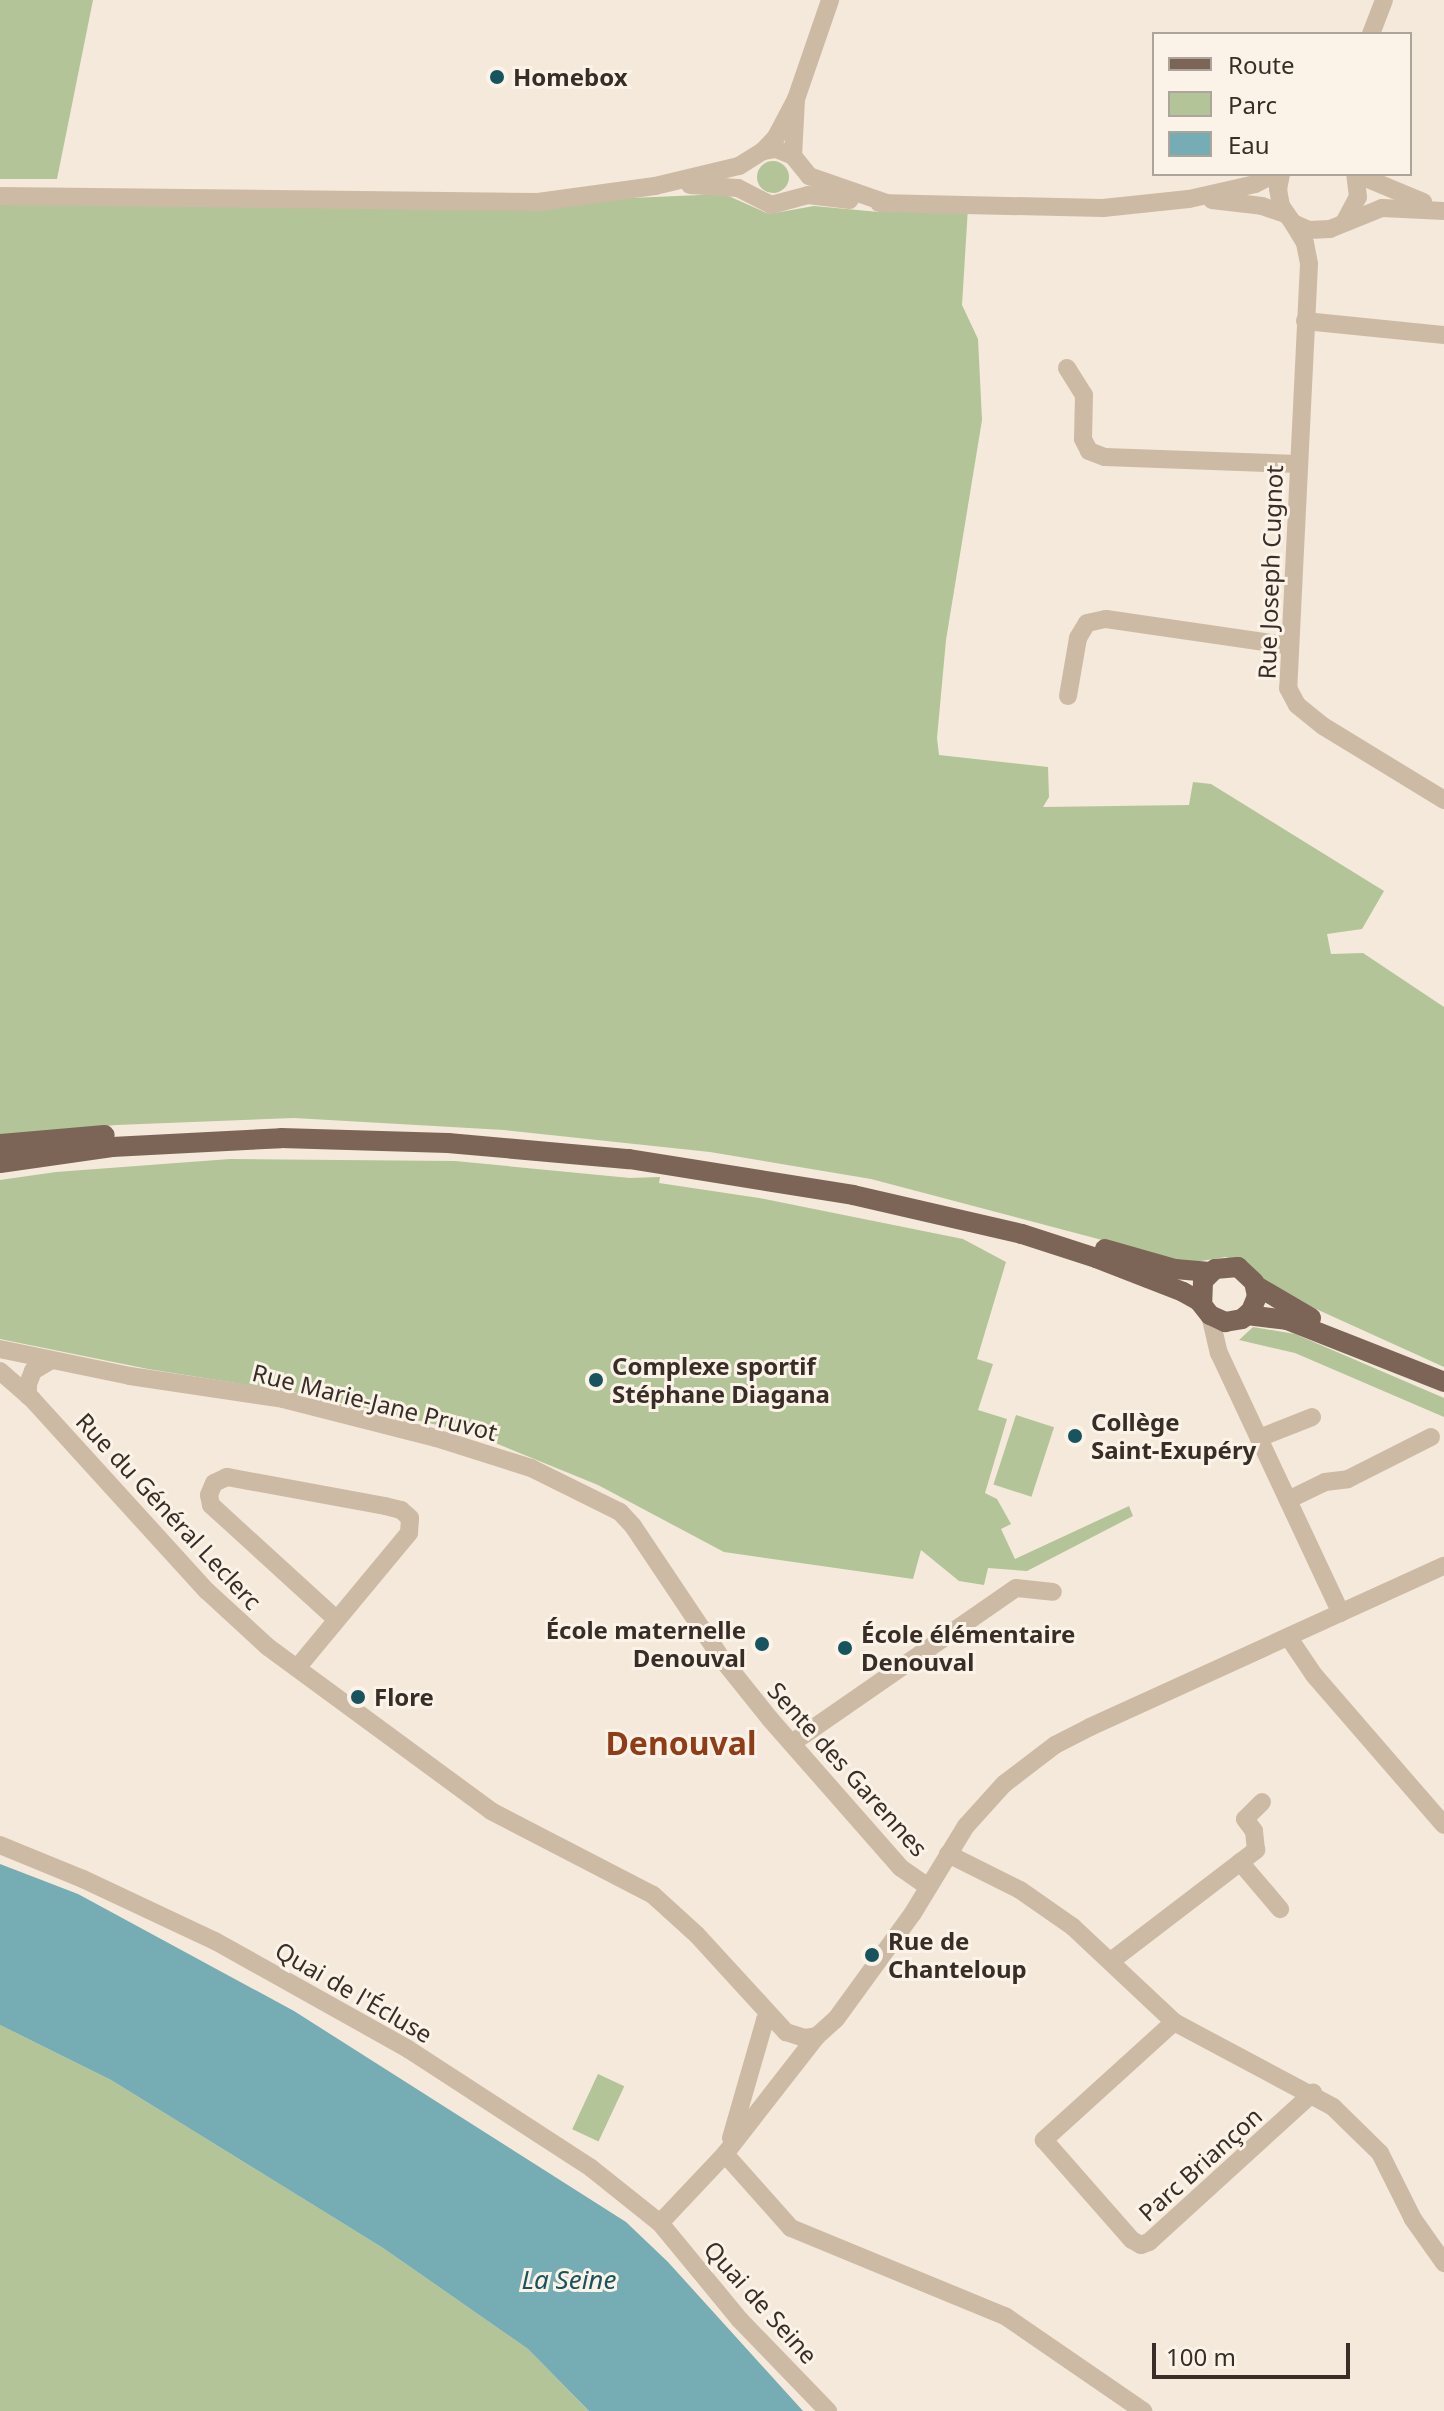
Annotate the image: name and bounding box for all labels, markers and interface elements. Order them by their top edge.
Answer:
legend [1152,32,1412,176]
text: Route [1228,48,1294,81]
place label: Homebox [513,63,628,91]
marker: Homebox [488,68,506,86]
text: Parc [1228,88,1277,121]
text: Eau [1228,128,1270,161]
street label: Rue Joseph Cugnot [1252,464,1288,680]
place label: Complexe sportif Stéphane Diagana [612,1352,830,1408]
street label: Rue Marie-Jane Pruvot [250,1358,500,1446]
marker: Complexe sportif Stéphane Diagana [587,1371,605,1389]
street label: Rue du Général Leclerc [70,1407,268,1615]
place label: Collège Saint-Exupéry [1091,1408,1256,1464]
marker: Collège Saint-Exupéry [1066,1427,1084,1445]
place label: École maternelle Denouval [546,1616,746,1672]
place label: École élémentaire Denouval [861,1620,1075,1676]
marker: École maternelle Denouval [753,1635,771,1653]
marker: École élémentaire Denouval [836,1639,854,1657]
street label: Sente des Garennes [762,1676,934,1862]
place label: Flore [374,1683,434,1711]
marker: Flore [349,1688,367,1706]
district label: Denouval [605,1724,757,1762]
place label: Rue de Chanteloup [888,1927,1027,1983]
street label: Quai de l'Écluse [270,1935,438,2049]
marker: Rue de Chanteloup [863,1946,881,1964]
street label: Parc Briançon [1132,2101,1268,2227]
street label: Quai de Seine [698,2235,824,2369]
water label: La Seine [522,2264,616,2296]
scale bar [1156,2327,1354,2377]
text: 100 m [1166,2340,1236,2373]

